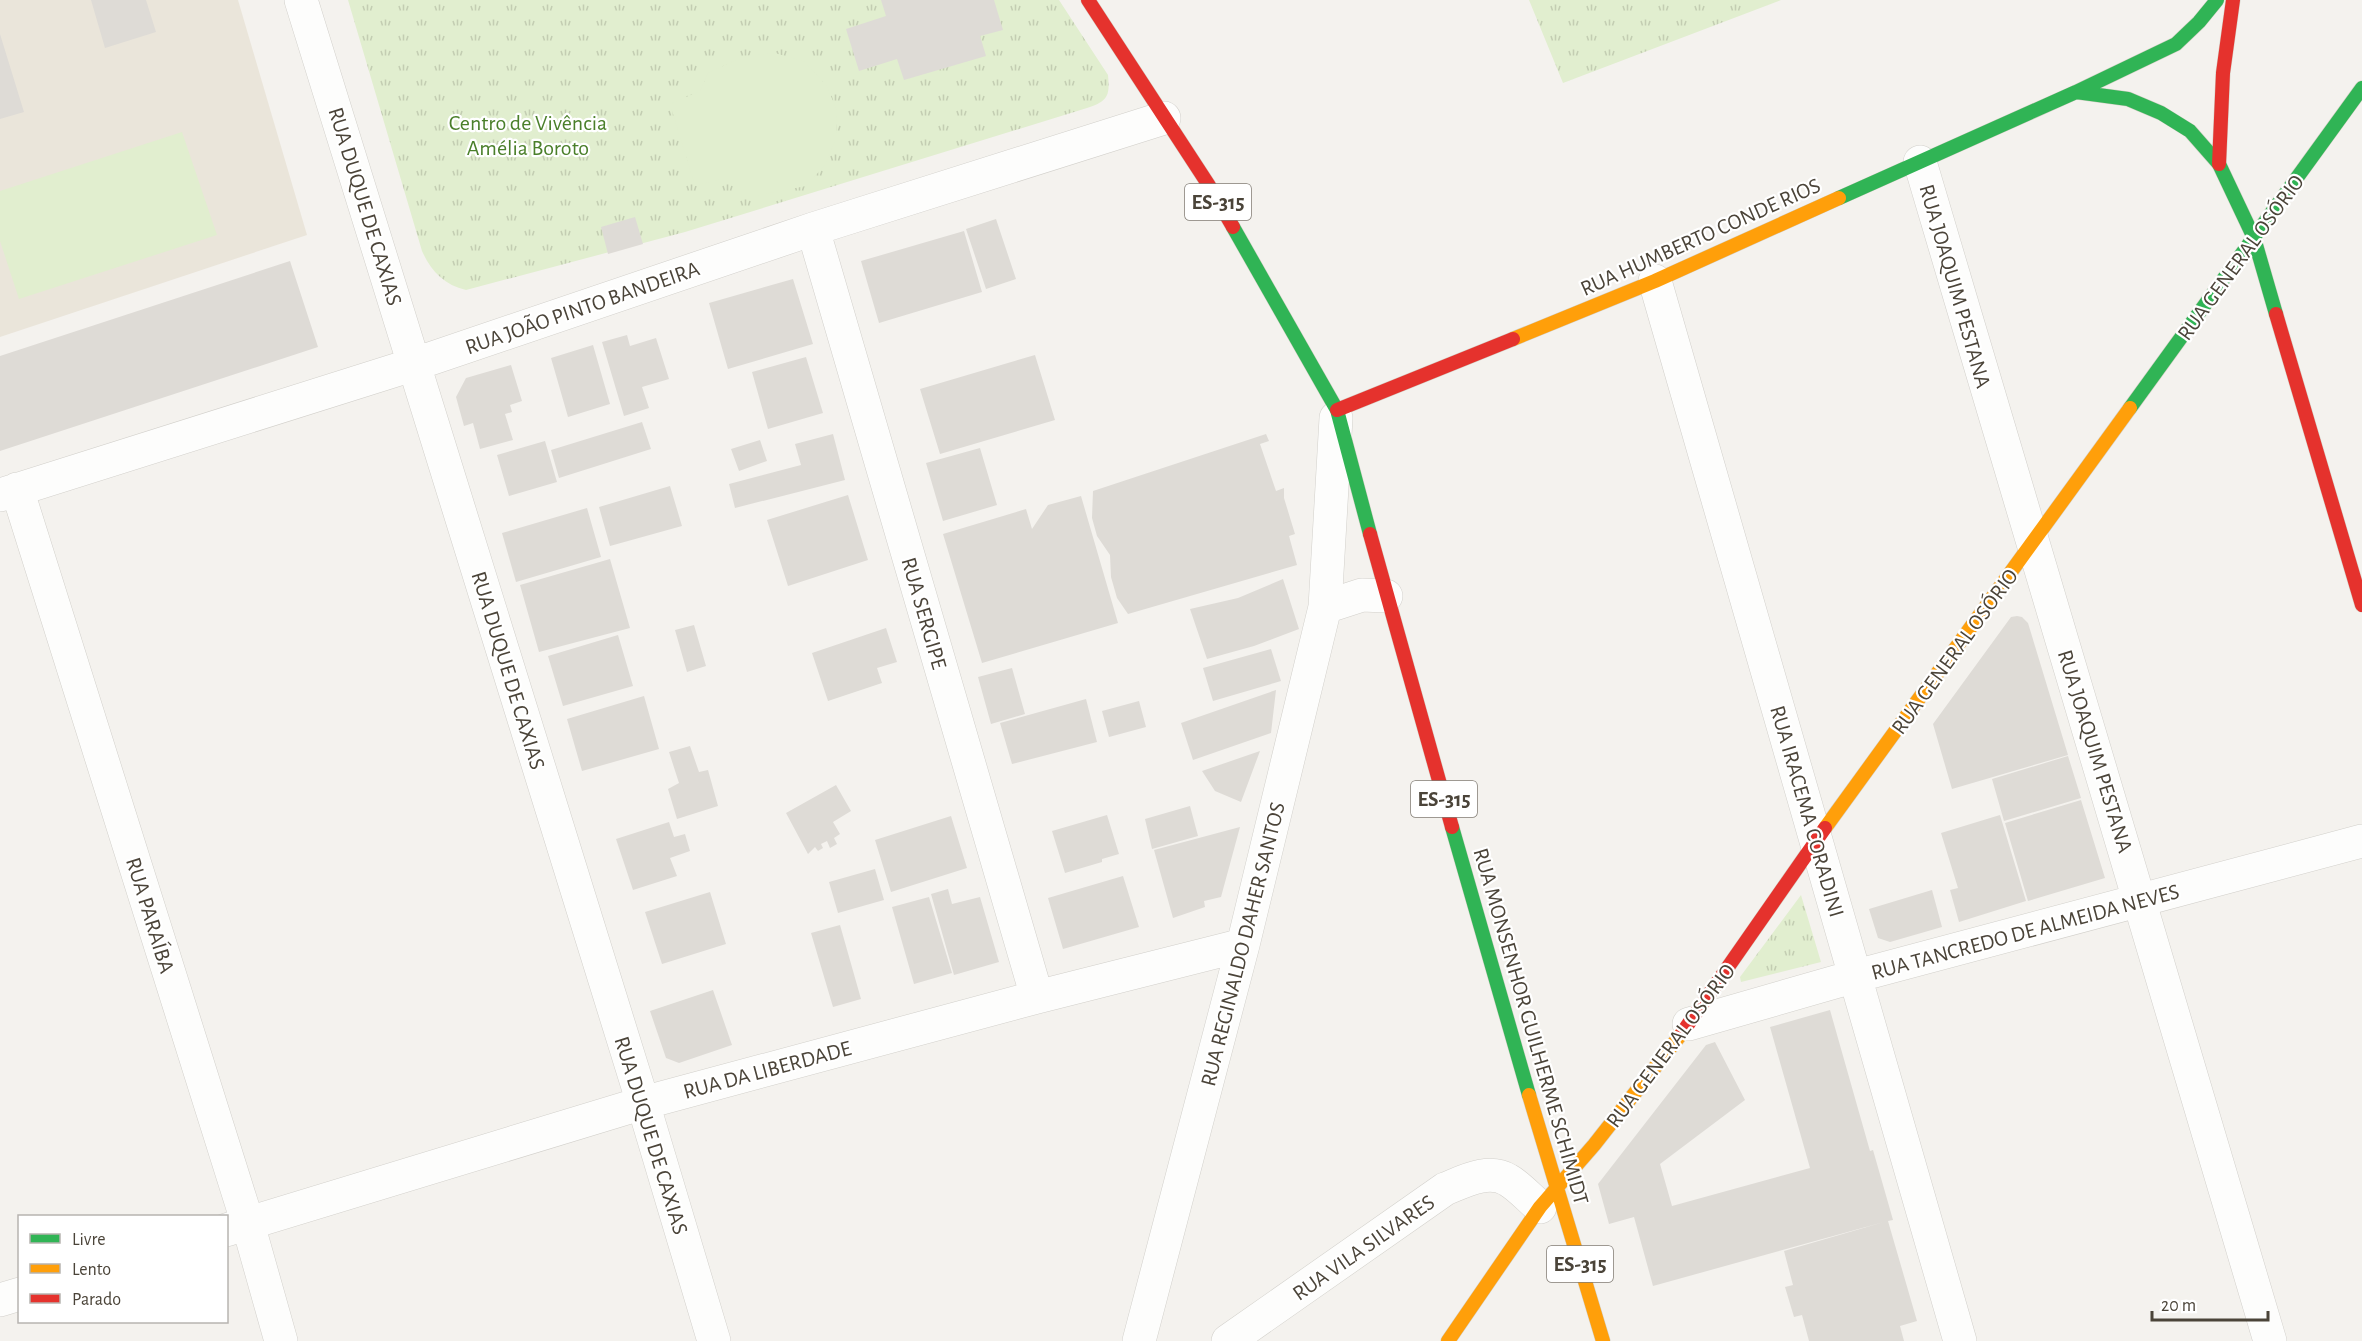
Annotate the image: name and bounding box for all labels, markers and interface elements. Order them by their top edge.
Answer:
street label: RUA DUQUE DE CAXIAS [324,105,406,308]
park label: Centro de Vivência Amélia Boroto [449,112,607,159]
street label: RUA GENERAL OSÓRIO [2173,170,2308,344]
street label: RUA HUMBERTO CONDE RIOS [1577,174,1824,300]
street label: RUA JOAQUIM PESTANA [1915,182,1995,391]
road number: ES-315 [1185,184,1251,220]
street label: RUA JOÃO PINTO BANDEIRA [462,256,703,358]
street label: RUA SERGIPE [898,555,951,672]
street label: RUA GENERAL OSÓRIO [1887,564,2022,738]
street label: RUA DUQUE DE CAXIAS [467,569,549,772]
street label: RUA JOAQUIM PESTANA [2054,647,2136,856]
street label: RUA IRACEMA CORADINI [1766,703,1848,920]
road number: ES-315 [1411,781,1477,817]
street label: RUA REGINALDO DAHER SANTOS [1197,800,1289,1089]
street label: RUA MONSENHOR GUILHERME SCHIMIDT [1469,845,1593,1207]
street label: RUA PARAÍBA [122,854,179,976]
street label: RUA TANCREDO DE ALMEIDA NEVES [1869,880,2182,984]
street label: RUA GENERAL OSÓRIO [1601,959,1739,1132]
street label: RUA DUQUE DE CAXIAS [610,1034,692,1237]
street label: RUA DA LIBERDADE [681,1037,854,1103]
street label: RUA VILA SILVARES [1289,1191,1438,1305]
legend [18,1215,228,1323]
text: Livre [72,1231,106,1249]
road number: ES-315 [1547,1246,1613,1282]
text: Lento [72,1261,111,1279]
scale bar [2152,1284,2268,1322]
text: Parado [72,1291,121,1309]
text: 20 m [2161,1297,2196,1315]

